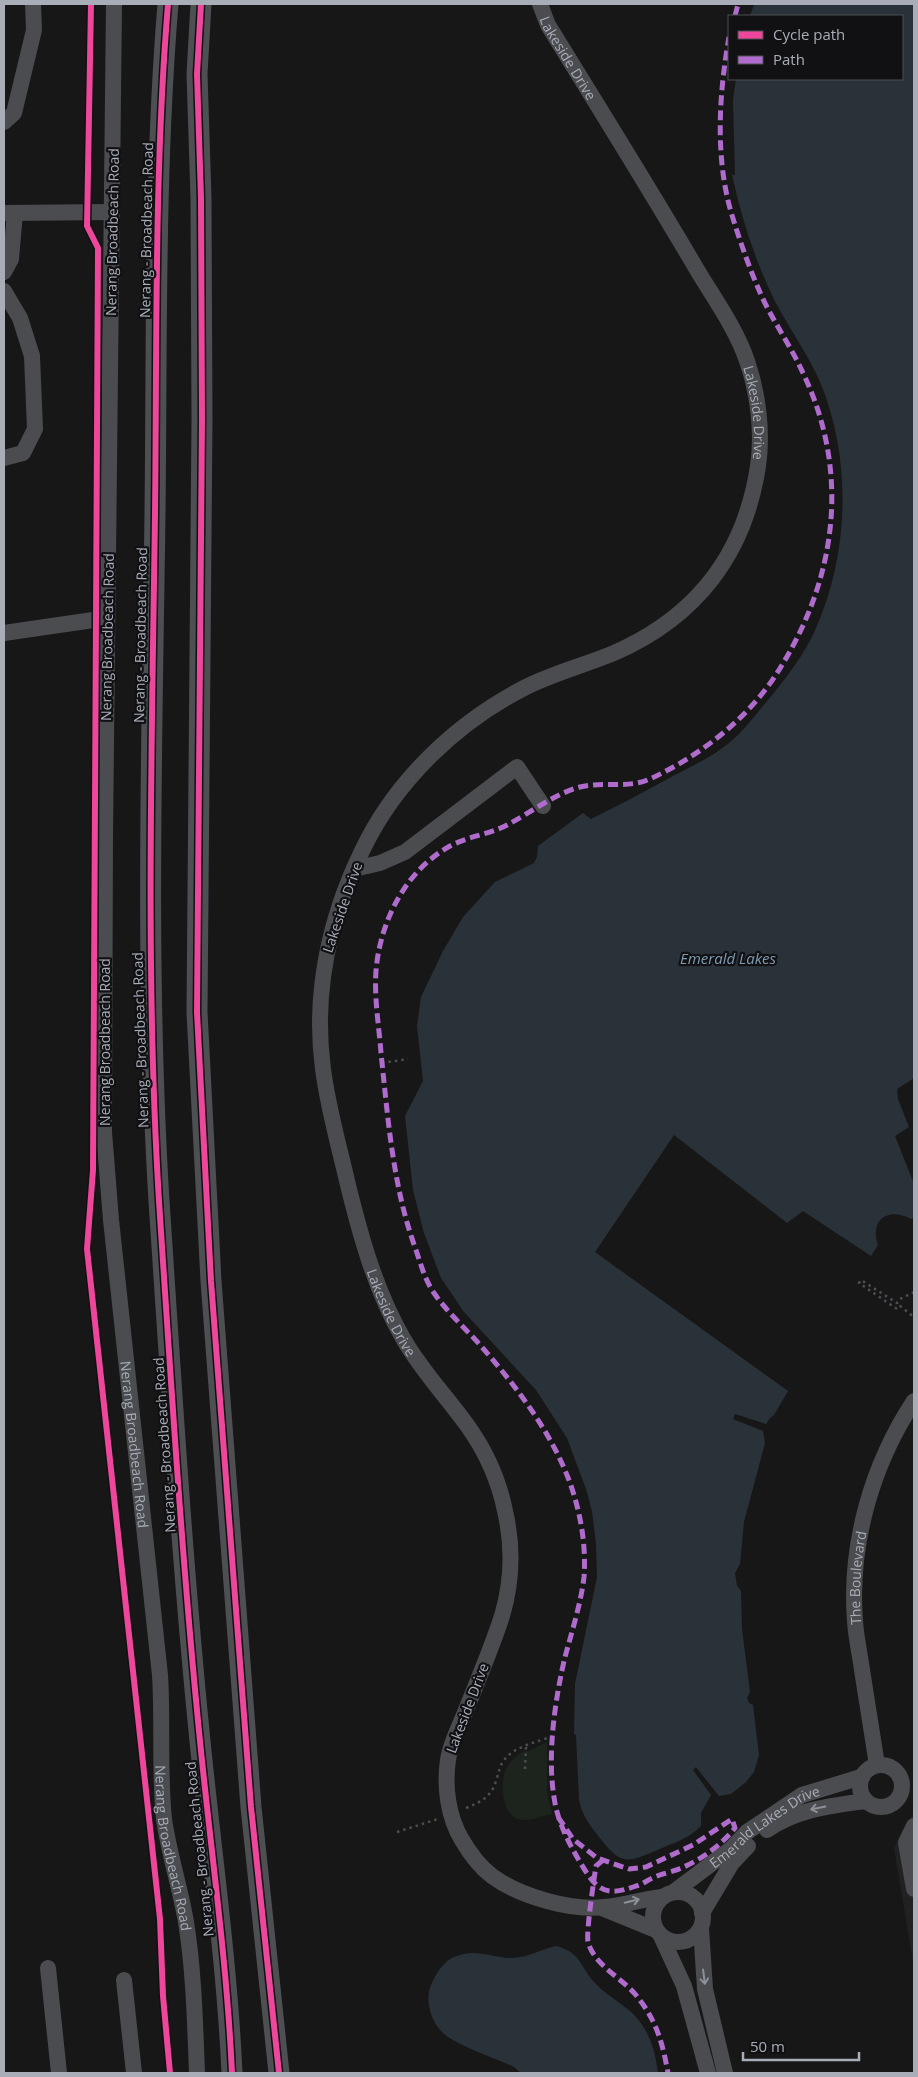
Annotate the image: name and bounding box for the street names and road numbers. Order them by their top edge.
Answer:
street label: Lakeside Drive [536,13,601,103]
street label: Nerang - Broadbeach Road [135,142,157,318]
street label: Nerang Broadbeach Road [101,148,123,316]
street label: Lakeside Drive [740,363,769,461]
street label: Nerang - Broadbeach Road [129,547,151,723]
street label: Nerang Broadbeach Road [96,553,118,721]
street label: Lakeside Drive [318,859,366,955]
street label: Nerang - Broadbeach Road [127,952,153,1128]
street label: Nerang Broadbeach Road [95,958,114,1126]
street label: Lakeside Drive [363,1266,421,1360]
street label: Nerang - Broadbeach Road [148,1357,180,1533]
street label: Nerang Broadbeach Road [117,1360,154,1529]
street label: The Boulevard [845,1529,870,1625]
street label: Lakeside Drive [441,1660,493,1756]
street label: Nerang - Broadbeach Road [180,1761,218,1937]
street label: Nerang Broadbeach Road [152,1765,197,1932]
street label: Emerald Lakes Drive [705,1781,822,1872]

